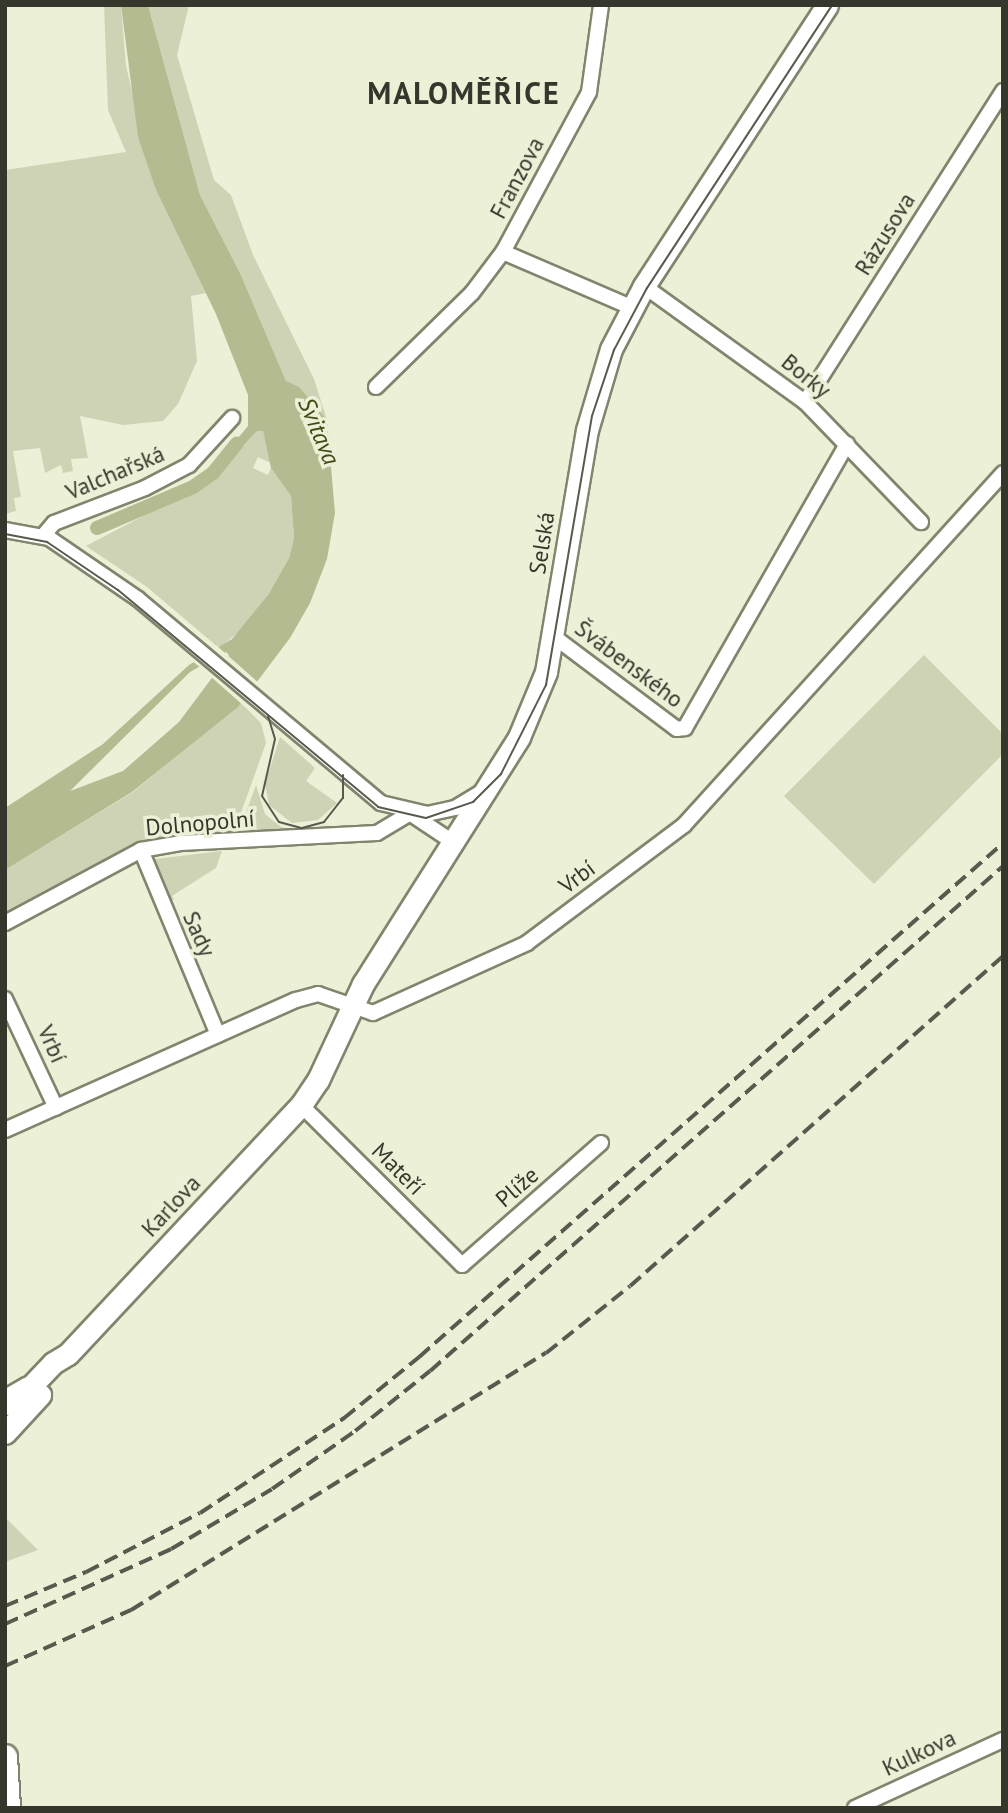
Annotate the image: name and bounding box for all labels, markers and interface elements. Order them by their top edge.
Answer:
district label: MALOMĚŘICE [368,75,560,111]
street label: Franzova [484,133,550,223]
street label: Rázusova [849,188,921,280]
street label: Borky [776,348,836,404]
water label: Svitava [292,393,346,469]
street label: Valchařská [62,440,168,506]
street label: Selská [523,510,561,576]
street label: Švábenského [569,614,689,714]
street label: Dolnopolní [144,804,256,842]
street label: Vrbí [553,854,601,900]
street label: Sady [177,907,221,961]
street label: Vrbí [32,1021,72,1067]
street label: Mateří [366,1137,430,1201]
street label: Plíže [490,1161,544,1213]
street label: Karlova [136,1170,206,1242]
street label: Kulkova [878,1724,960,1782]

